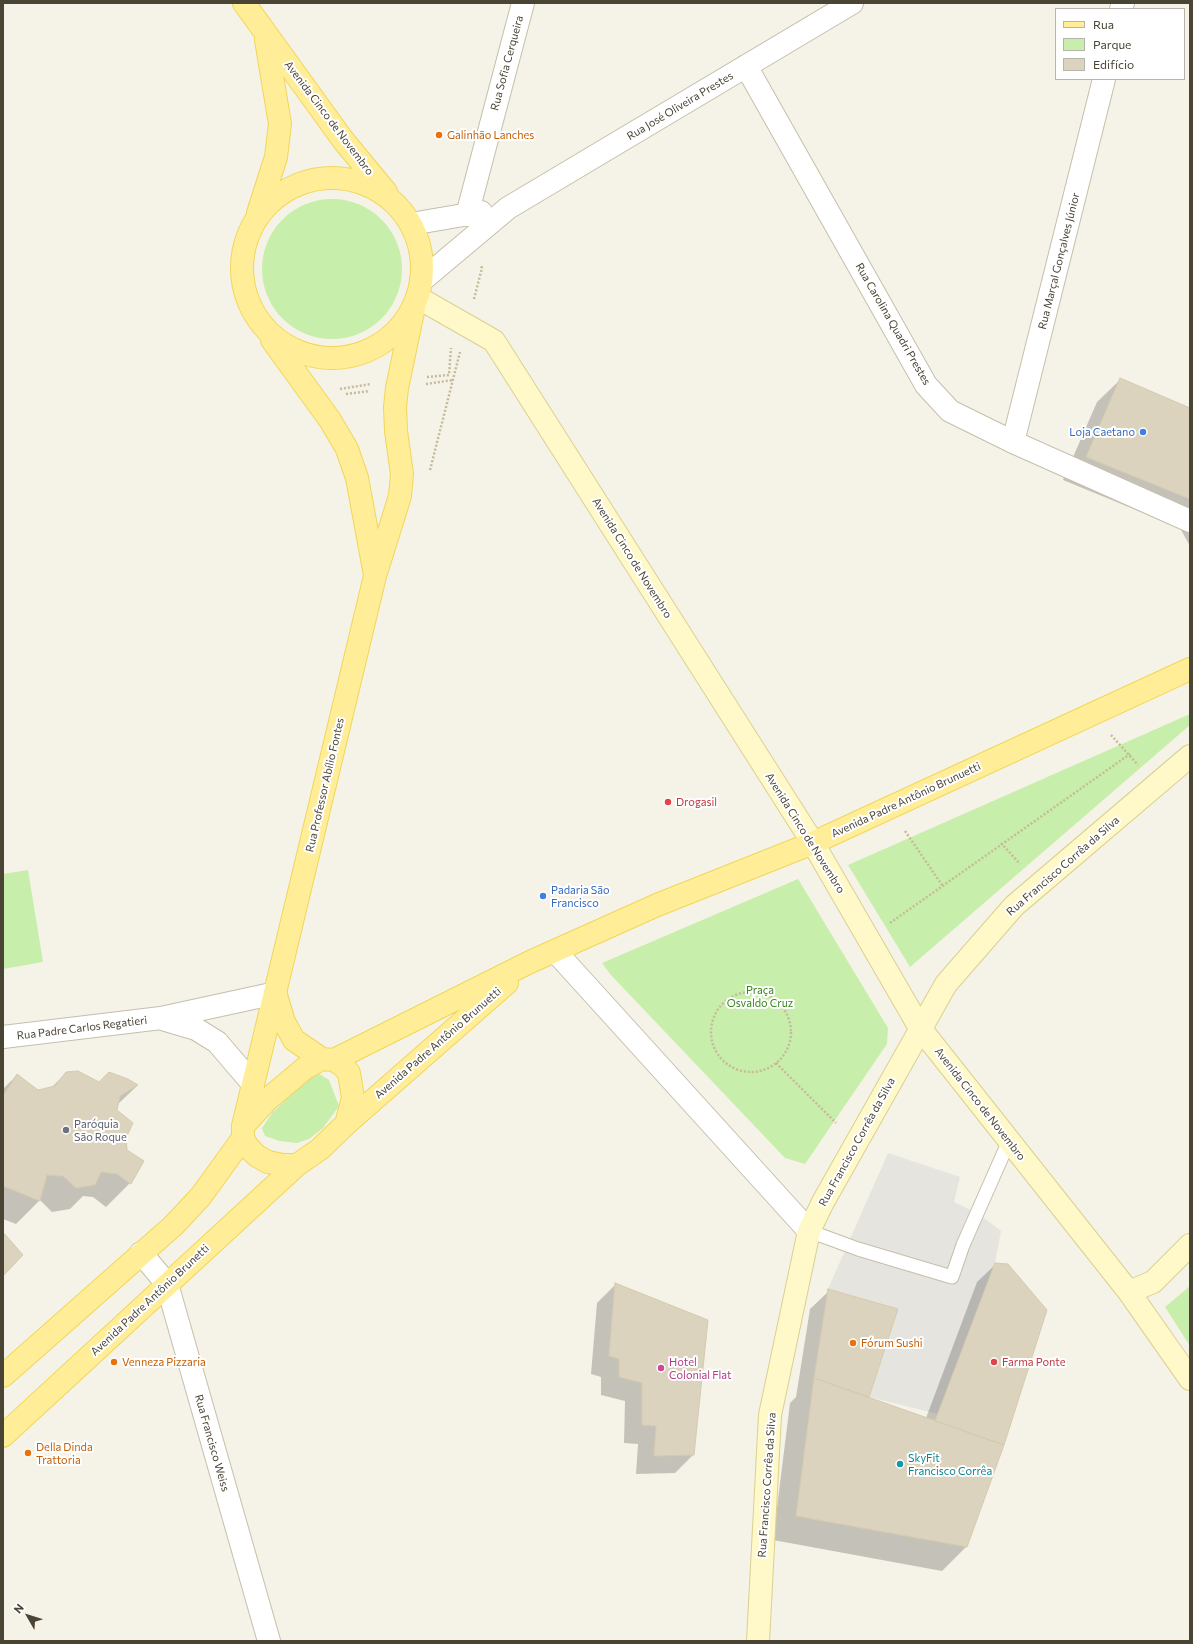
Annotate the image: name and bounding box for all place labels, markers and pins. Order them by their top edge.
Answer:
place label: Galinhão Lanches [447,128,534,142]
marker: Galinhão Lanches [434,130,444,140]
place label: Loja Caetano [1069,425,1135,439]
marker: Loja Caetano [1138,427,1148,437]
place label: Drogasil [676,795,717,809]
marker: Drogasil [663,797,673,807]
place label: Padaria São Francisco [551,883,610,909]
marker: Padaria São Francisco [538,891,548,901]
place label: Paróquia São Roque [74,1117,127,1143]
marker: Paróquia São Roque [61,1125,71,1135]
place label: Fórum Sushi [861,1336,923,1350]
marker: Fórum Sushi [848,1338,858,1348]
place label: Venneza Pizzaria [122,1355,206,1369]
place label: Hotel Colonial Flat [669,1355,732,1381]
place label: Farma Ponte [1002,1355,1066,1369]
marker: Venneza Pizzaria [109,1357,119,1367]
marker: Farma Ponte [989,1357,999,1367]
marker: Hotel Colonial Flat [656,1363,666,1373]
place label: Della Dinda Trattoria [36,1440,93,1466]
marker: Della Dinda Trattoria [23,1448,33,1458]
place label: SkyFit Francisco Corrêa [908,1451,992,1477]
marker: SkyFit Francisco Corrêa [895,1459,905,1469]

